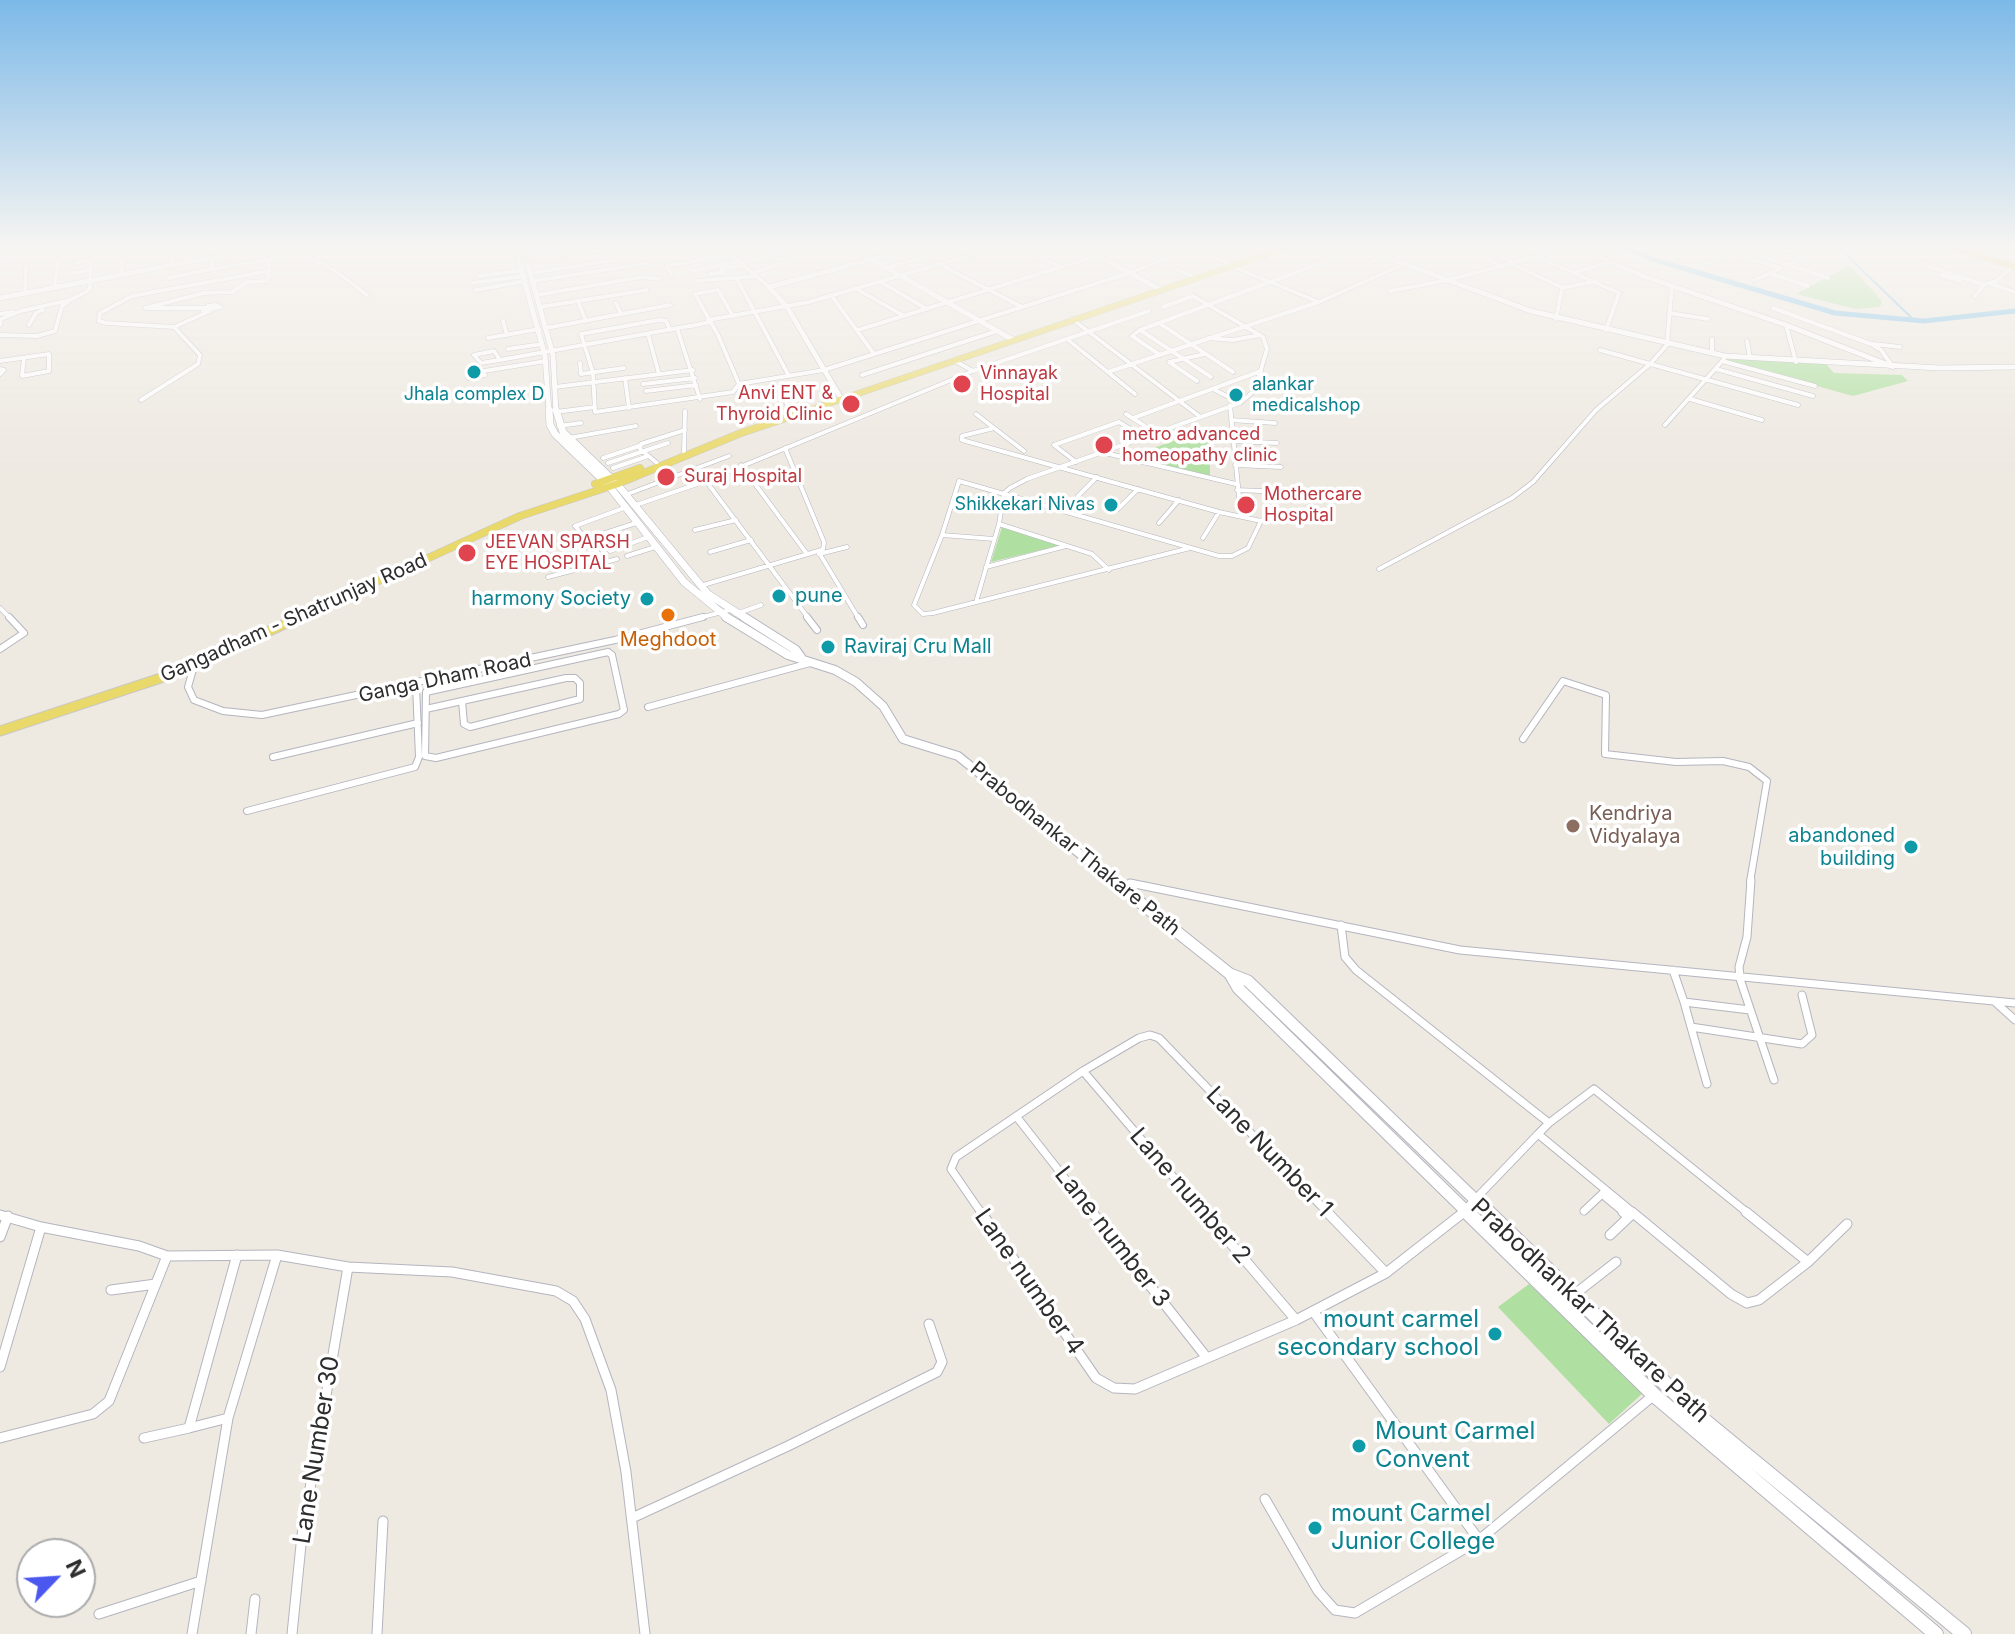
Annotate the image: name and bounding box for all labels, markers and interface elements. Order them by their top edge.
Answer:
marker: Jhala complex D [465,363,483,381]
place label: Vinnayak Hospital [980,363,1058,406]
marker: Vinnayak Hospital [951,373,973,395]
place label: alankar medicalshop [1252,374,1361,416]
place label: Anvi ENT & Thyroid Clinic [716,383,833,426]
place label: Jhala complex D [404,384,544,406]
marker: alankar medicalshop [1227,386,1245,404]
marker: Anvi ENT & Thyroid Clinic [840,393,862,415]
place label: metro advanced homeopathy clinic [1122,424,1278,466]
marker: metro advanced homeopathy clinic [1093,434,1115,456]
marker: Suraj Hospital [655,466,677,488]
place label: Suraj Hospital [684,466,802,488]
place label: Mothercare Hospital [1264,484,1362,526]
place label: Shikkekari Nivas [955,494,1095,516]
marker: Mothercare Hospital [1235,494,1257,516]
marker: Shikkekari Nivas [1102,496,1120,514]
place label: JEEVAN SPARSH EYE HOSPITAL [485,532,630,574]
marker: JEEVAN SPARSH EYE HOSPITAL [456,542,478,564]
street label: Gangadham - Shatrunjay Road [157,548,431,688]
place label: pune [795,584,843,608]
place label: harmony Society [471,587,631,611]
marker: pune [770,587,788,605]
marker: harmony Society [638,590,656,608]
marker: Meghdoot [659,606,677,624]
place label: Meghdoot [620,628,716,652]
place label: Raviraj Cru Mall [844,635,992,659]
marker: Raviraj Cru Mall [819,638,837,656]
street label: Ganga Dham Road [356,648,534,708]
street label: Prabodhankar Thakare Path [965,757,1185,941]
place label: Kendriya Vidyalaya [1589,802,1681,849]
marker: Kendriya Vidyalaya [1564,817,1582,835]
place label: abandoned building [1788,824,1895,871]
marker: abandoned building [1902,838,1920,856]
street label: Lane Number 1 [1200,1081,1338,1223]
street label: Lane number 2 [1123,1122,1257,1270]
street label: Lane number 3 [1048,1161,1176,1313]
street label: Prabodhankar Thakare Path [1465,1193,1715,1429]
street label: Lane number 4 [968,1204,1090,1360]
place label: mount carmel secondary school [1277,1306,1479,1362]
marker: mount carmel secondary school [1486,1325,1504,1343]
street label: Lane Number 30 [288,1354,346,1546]
place label: Mount Carmel Convent [1375,1418,1535,1474]
marker: Mount Carmel Convent [1350,1437,1368,1455]
place label: mount Carmel Junior College [1331,1500,1495,1556]
marker: mount Carmel Junior College [1306,1519,1324,1537]
north arrow [16,1538,96,1618]
text: N [61,1556,91,1582]

